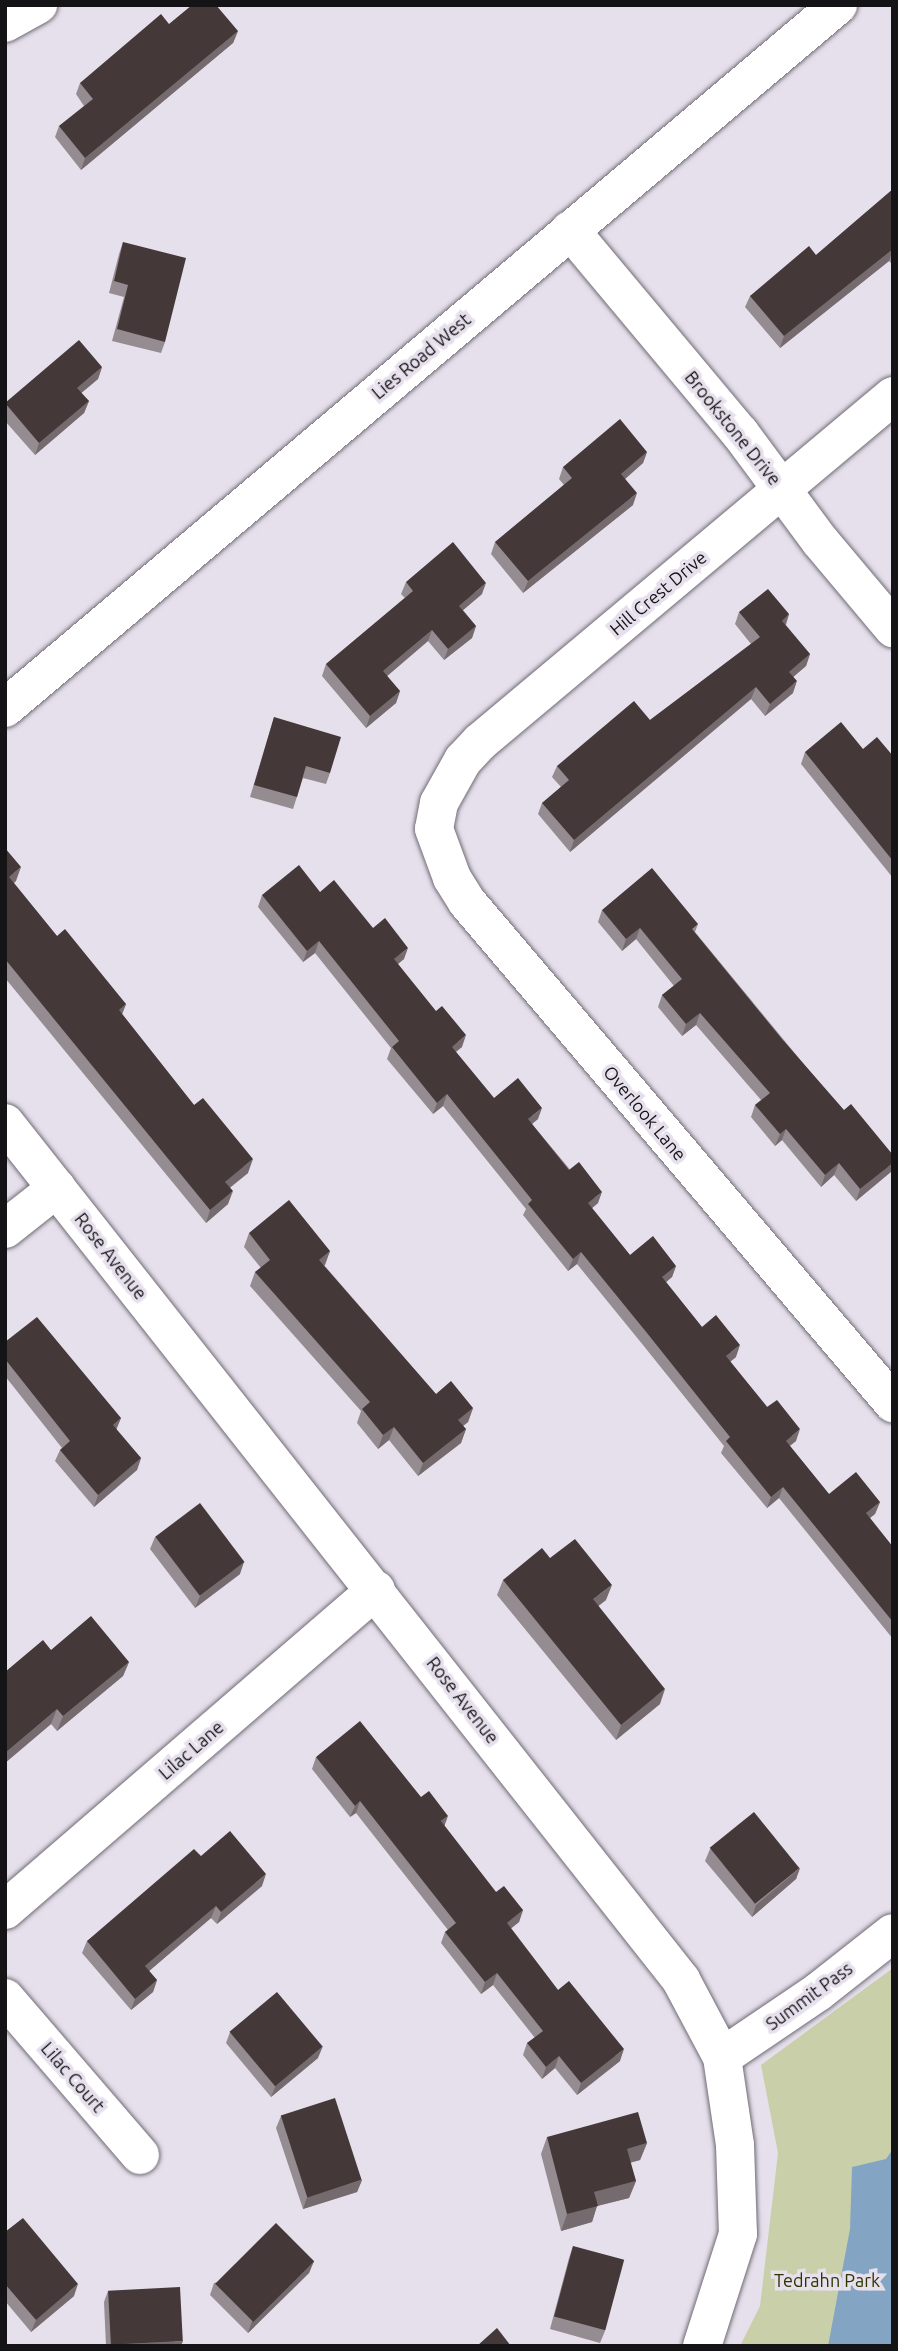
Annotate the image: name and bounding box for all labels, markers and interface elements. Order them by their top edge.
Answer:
street label: Lies Road West [367,308,475,404]
street label: Brookstone Drive [680,367,786,489]
street label: Hill Crest Drive [605,546,711,640]
street label: Overlook Lane [599,1061,691,1165]
street label: Rose Avenue [70,1208,152,1304]
street label: Rose Avenue [422,1652,504,1748]
street label: Lilac Lane [154,1716,228,1784]
street label: Summit Pass [761,1957,857,2035]
street label: Lilac Court [37,2038,109,2116]
park label: Tedrahn Park [774,2269,880,2291]

